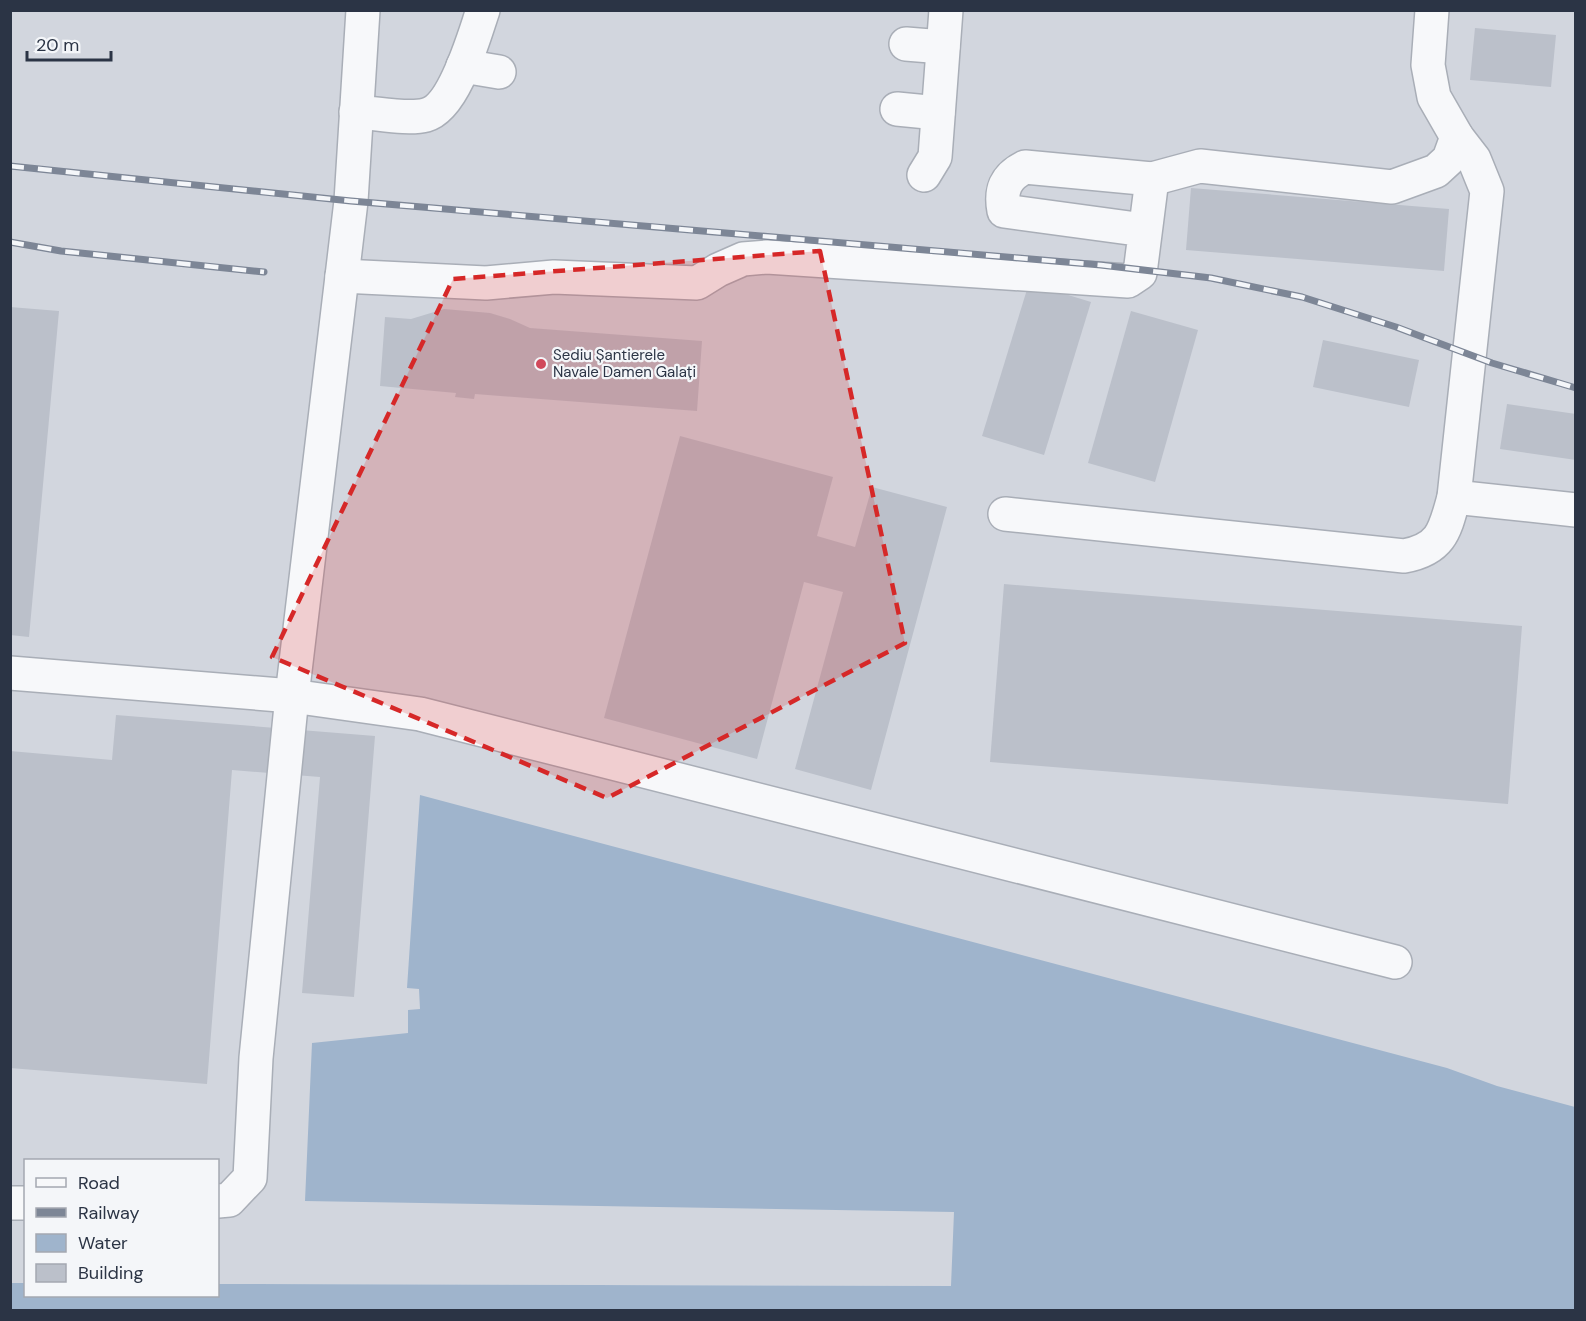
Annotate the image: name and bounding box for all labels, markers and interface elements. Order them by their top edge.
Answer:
scale bar [27,24,111,62]
text: 20 m [36,33,79,57]
place label: Sediu Șantierele Navale Damen Galați [553,345,696,382]
marker: Sediu Șantierele Navale Damen Galați [534,357,548,371]
legend [24,1159,219,1297]
text: Road [78,1171,120,1195]
text: Railway [78,1201,140,1225]
text: Water [78,1231,128,1255]
text: Building [78,1261,143,1285]

